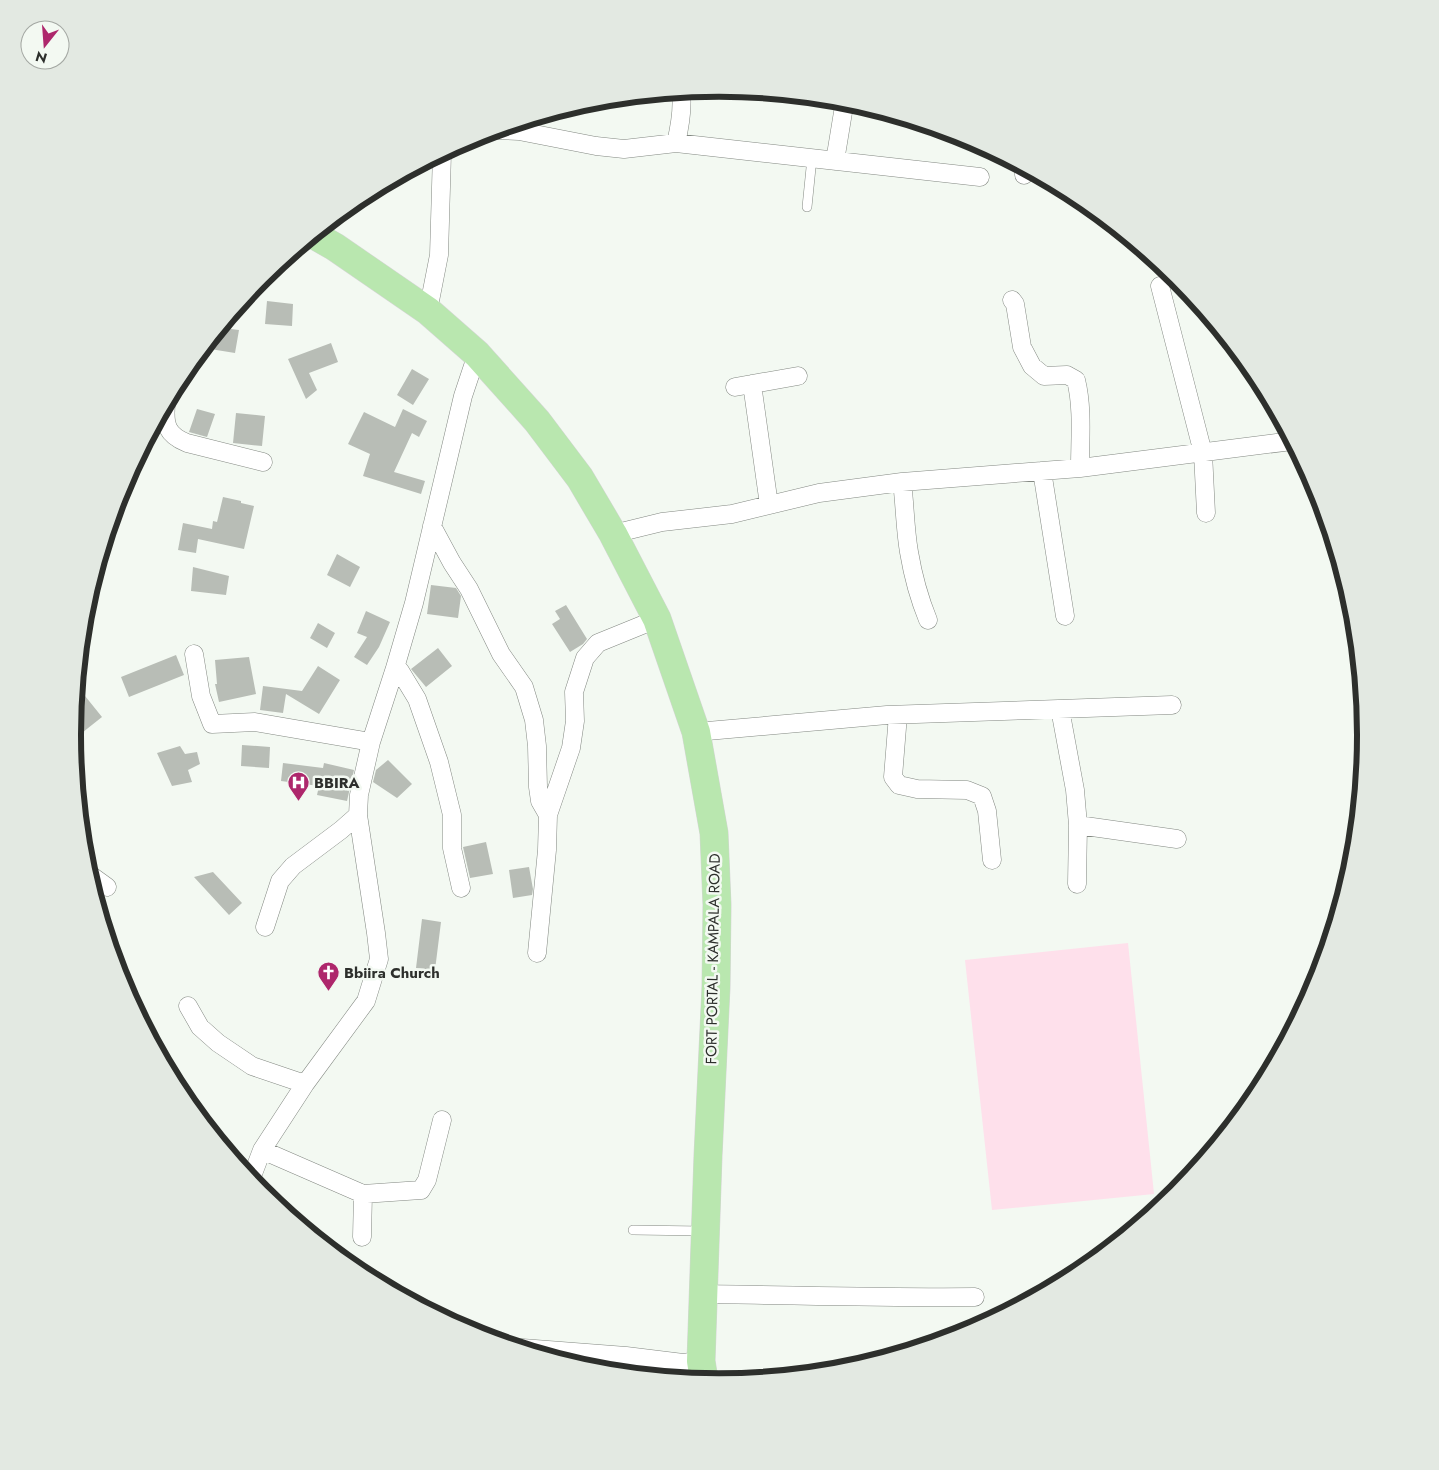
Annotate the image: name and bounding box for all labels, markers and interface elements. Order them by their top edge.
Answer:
north arrow [20,20,70,70]
text: N [33,46,49,69]
hospital icon: BBIRA [286,771,310,802]
place label: BBIRA [314,772,360,794]
street label: FORT PORTAL - KAMPALA ROAD [700,853,726,1065]
church icon: Bbiira Church [316,961,340,992]
place label: Bbiira Church [344,962,440,984]

